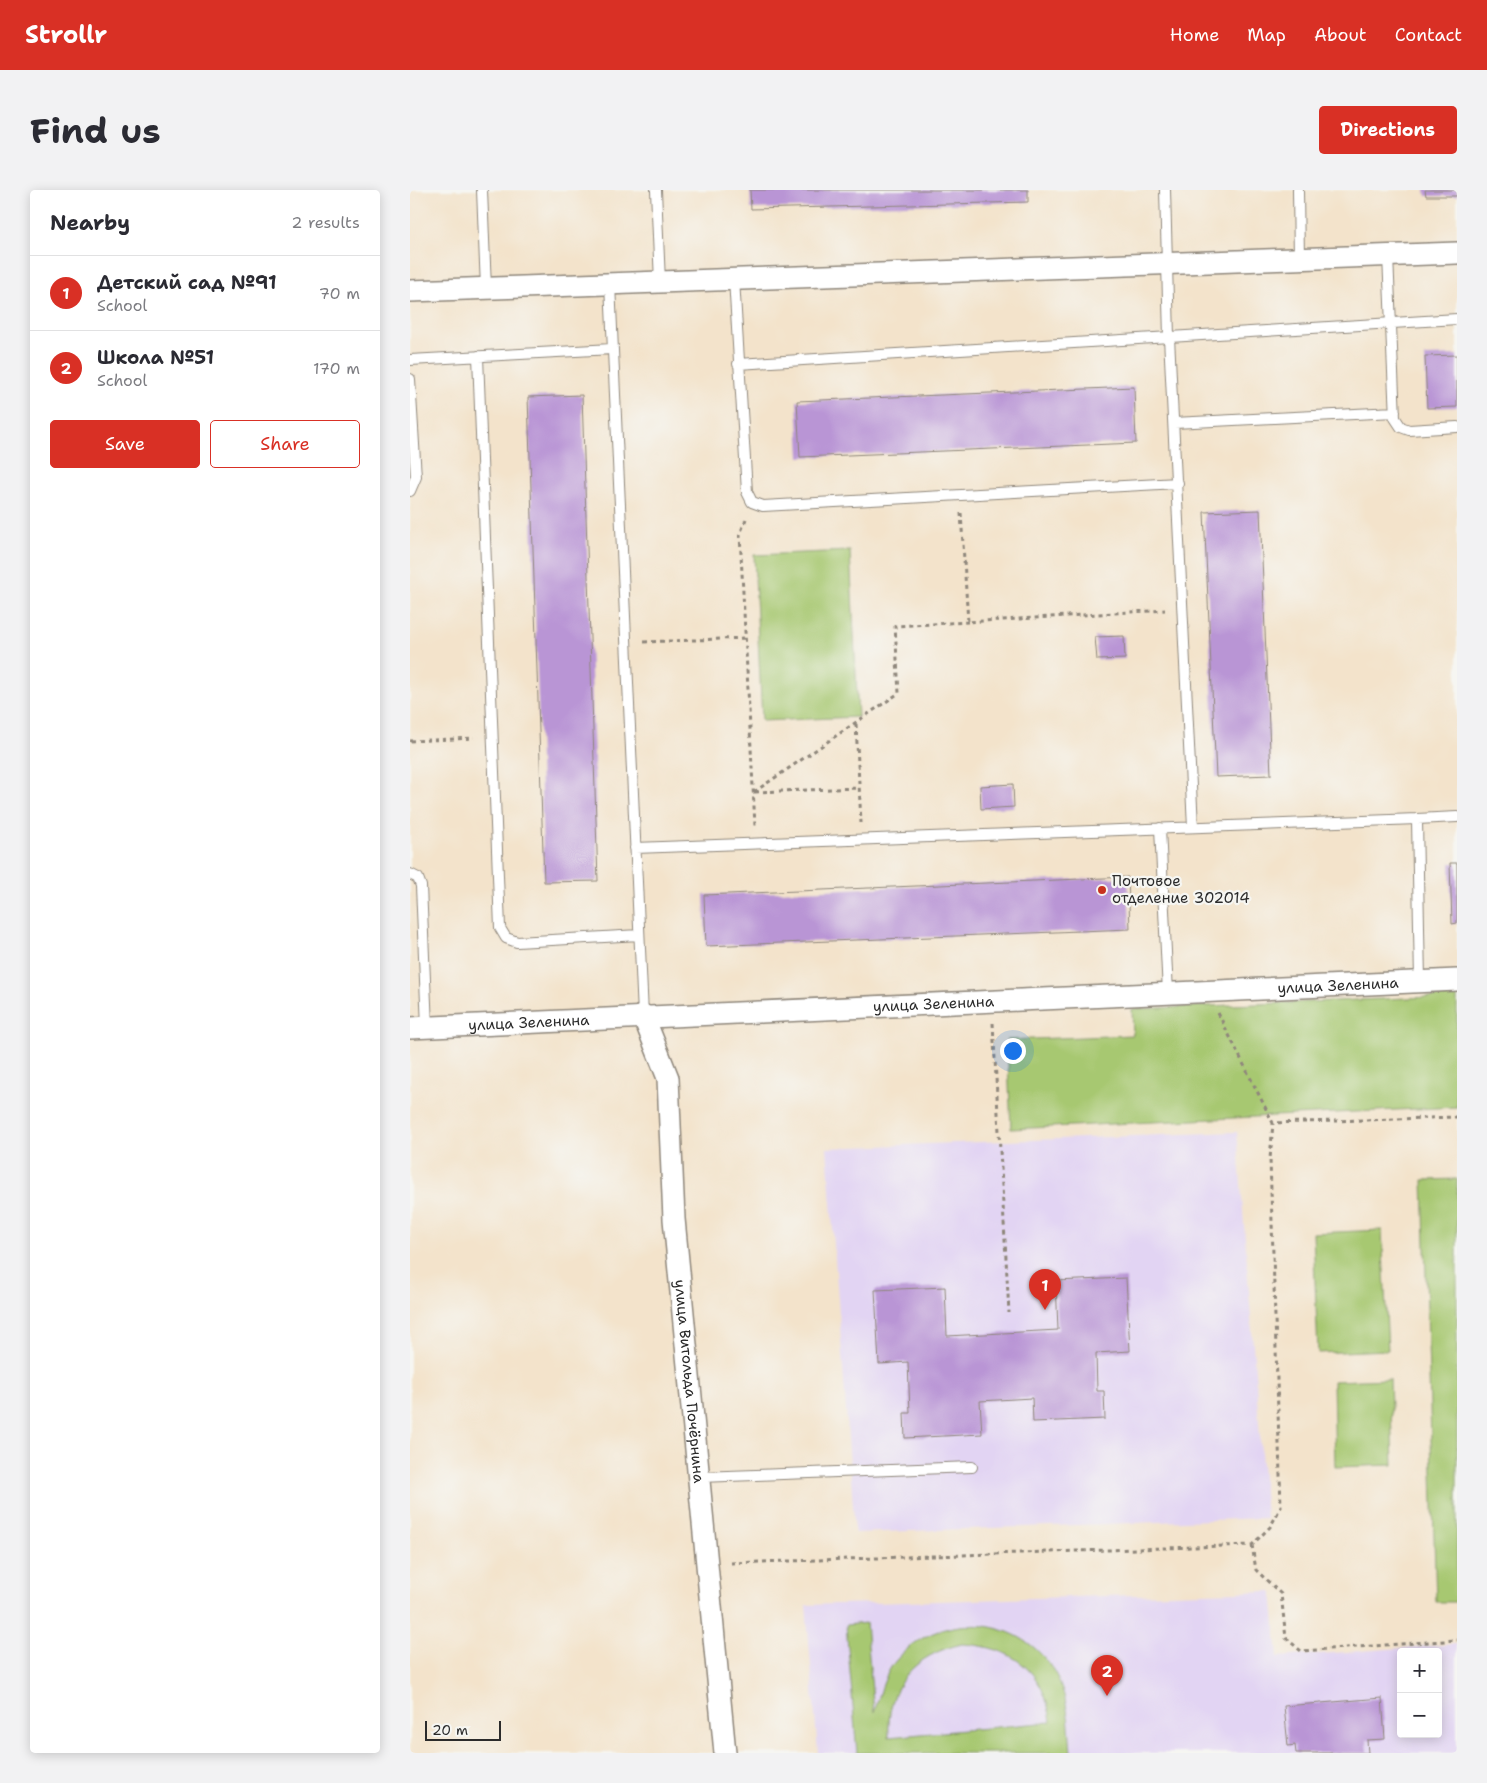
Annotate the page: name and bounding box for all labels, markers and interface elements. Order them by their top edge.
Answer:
text: Strollr [25,19,107,51]
text: Home [1170,23,1219,47]
text: Map [1247,23,1286,47]
text: About [1314,23,1367,47]
text: Contact [1395,23,1462,47]
button: Directions [1319,106,1457,154]
text: Find us [30,107,161,154]
text: Nearby [50,209,130,237]
text: 2 results [291,212,360,233]
text: Детский сад №91 [97,270,277,295]
text: 1 [62,283,70,304]
text: 70 m [319,283,360,304]
text: School [97,295,147,316]
text: Школа №51 [97,345,214,370]
text: 2 [60,358,72,379]
text: 170 m [313,358,360,379]
text: School [97,370,147,391]
button: Save [50,420,200,468]
button: Share [210,420,360,468]
place label: Почтовое отделение 302014 [1112,871,1250,908]
marker: Почтовое отделение 302014 [1096,884,1108,896]
street label: улица Зеленина [1277,973,1400,998]
street label: улица Зеленина [872,991,995,1017]
street label: улица Зеленина [468,1010,591,1035]
your location [1000,1038,1026,1064]
pin: 1 [1029,1269,1061,1310]
street label: улица Витольда Почёрнина [670,1279,709,1485]
map controls [1397,1648,1442,1738]
button: + [1397,1648,1442,1693]
pin: 2 [1091,1655,1123,1696]
button: − [1397,1693,1442,1738]
scale bar [425,1718,501,1741]
text: 20 m [432,1721,468,1739]

